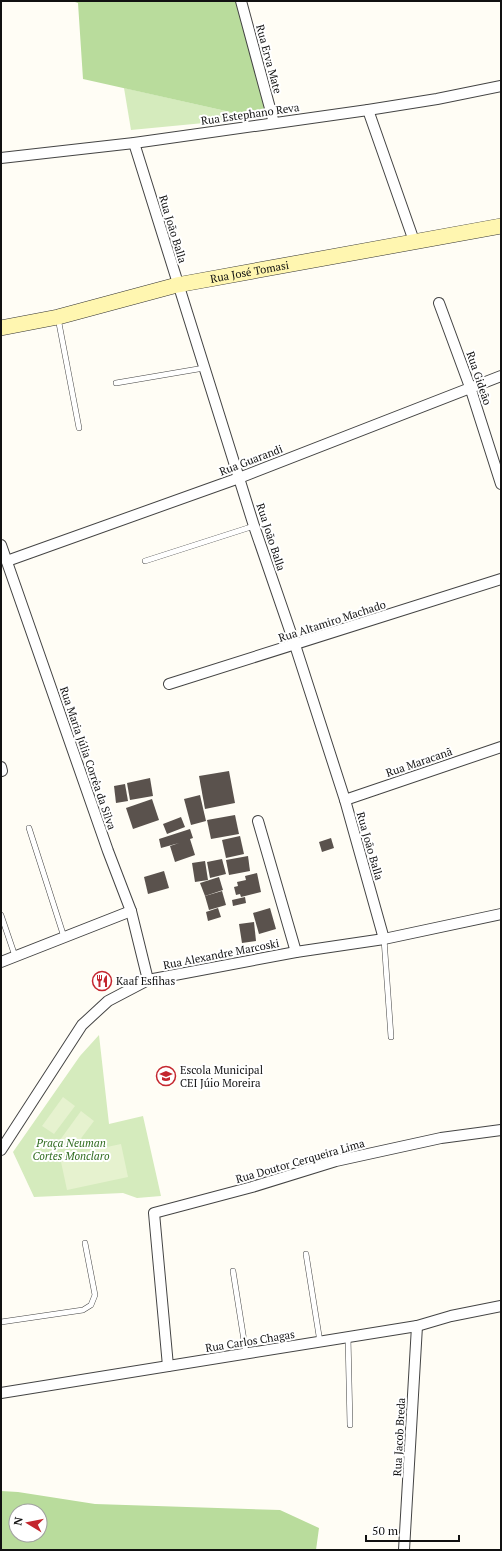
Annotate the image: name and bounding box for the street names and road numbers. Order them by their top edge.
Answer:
street label: Rua Erva Mate [253,23,285,95]
street label: Rua Estephano Reva [200,100,300,128]
street label: Rua João Balla [156,193,190,265]
street label: Rua José Tomasi [209,258,290,286]
street label: Rua Gideão [463,349,495,407]
street label: Rua Guarandi [217,442,285,478]
street label: Rua João Balla [253,501,289,573]
street label: Rua Altamiro Machado [277,597,387,645]
street label: Rua Maria Júlia Corrêa da Silva [57,685,119,832]
street label: Rua Maracanã [384,744,454,780]
street label: Rua João Balla [354,810,387,882]
street label: Rua Alexandre Marcoski [162,936,280,972]
street label: Rua Doutor Cerqueira Lima [234,1136,366,1186]
street label: Rua Carlos Chagas [204,1327,296,1355]
street label: Rua Jacob Breda [390,1397,408,1477]

